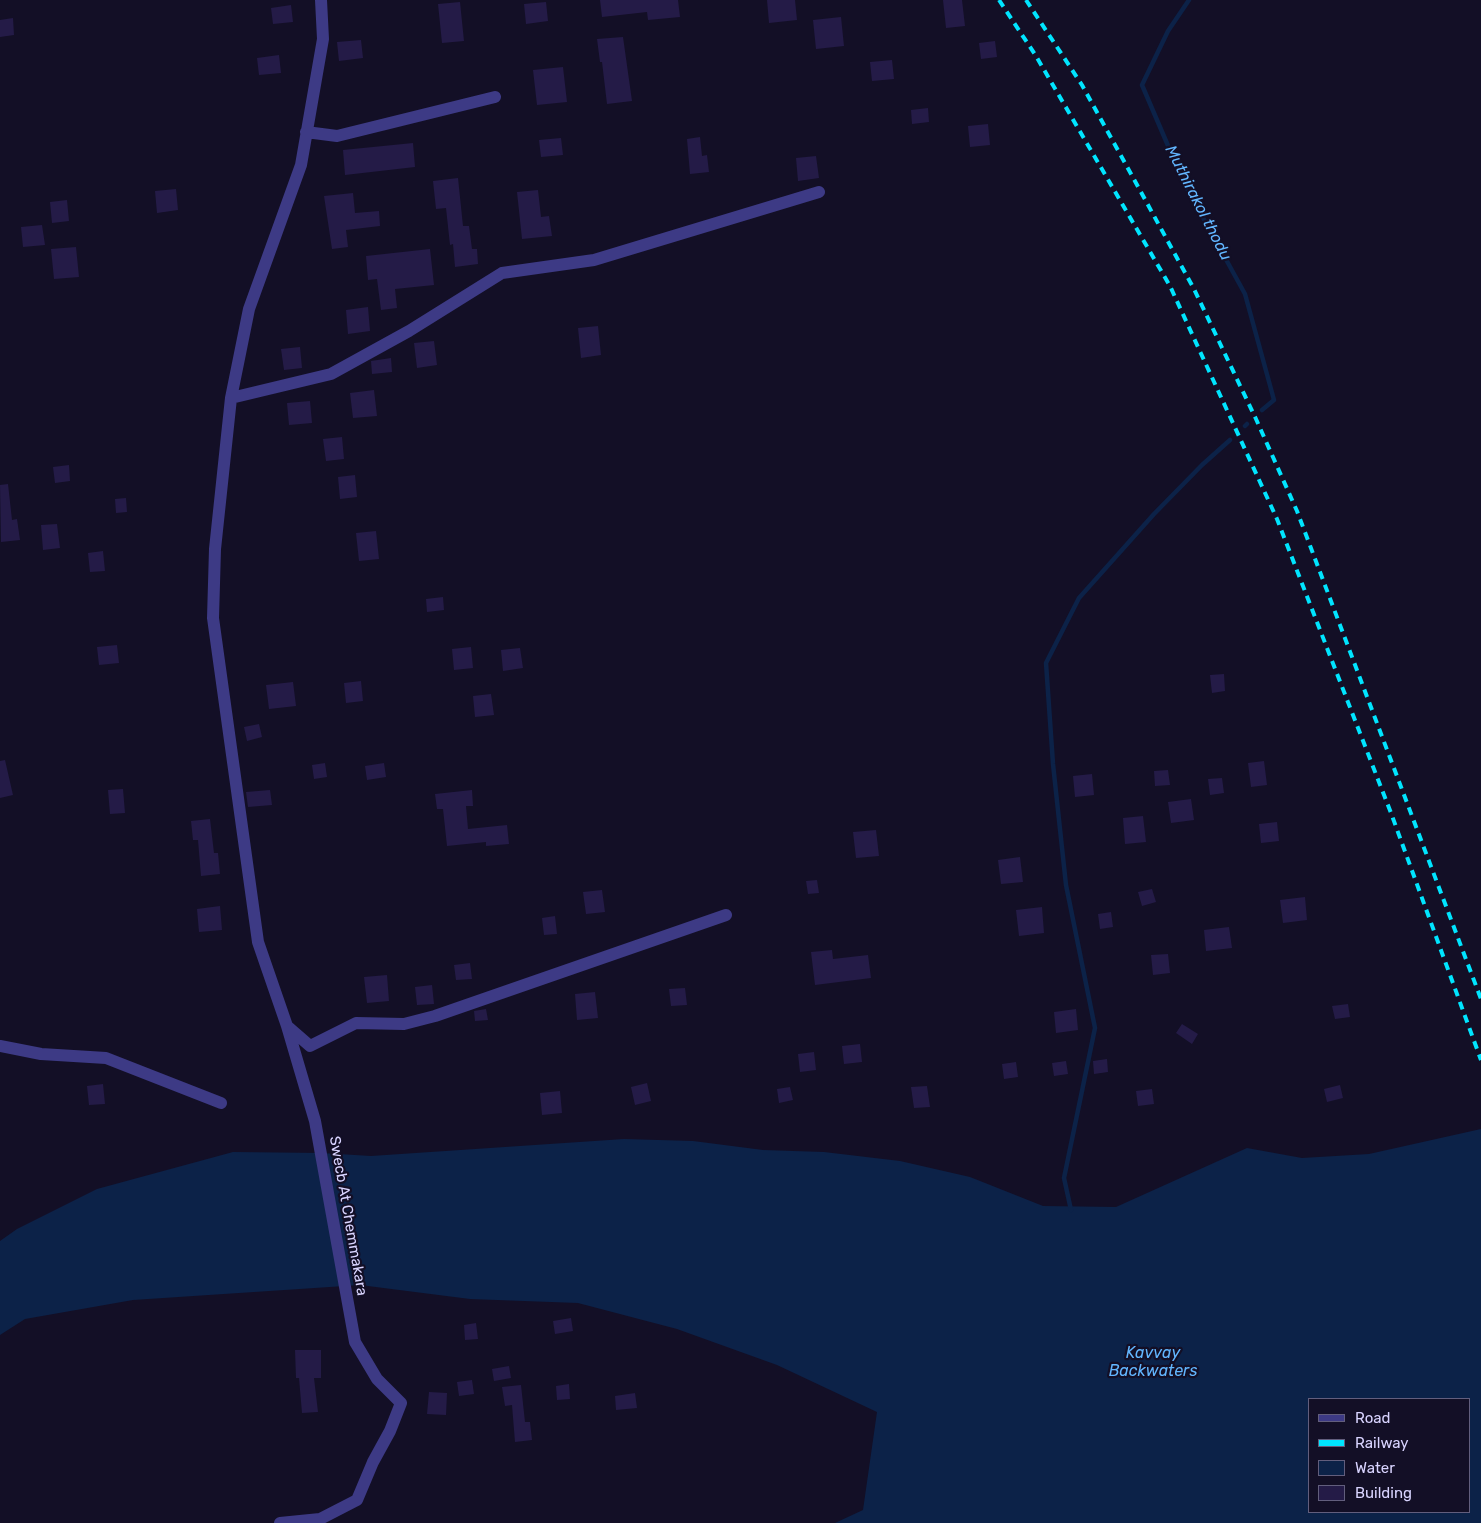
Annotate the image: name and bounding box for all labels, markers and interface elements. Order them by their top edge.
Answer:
water label: Muthirakol thodu [1161,142,1235,264]
street label: Swecb At Chemmakara [325,1135,371,1297]
water label: Kavvay Backwaters [1109,1343,1197,1381]
legend [1308,1398,1471,1513]
text: Road [1355,1409,1391,1427]
text: Railway [1355,1434,1409,1452]
text: Water [1355,1459,1395,1477]
text: Building [1355,1484,1412,1502]

